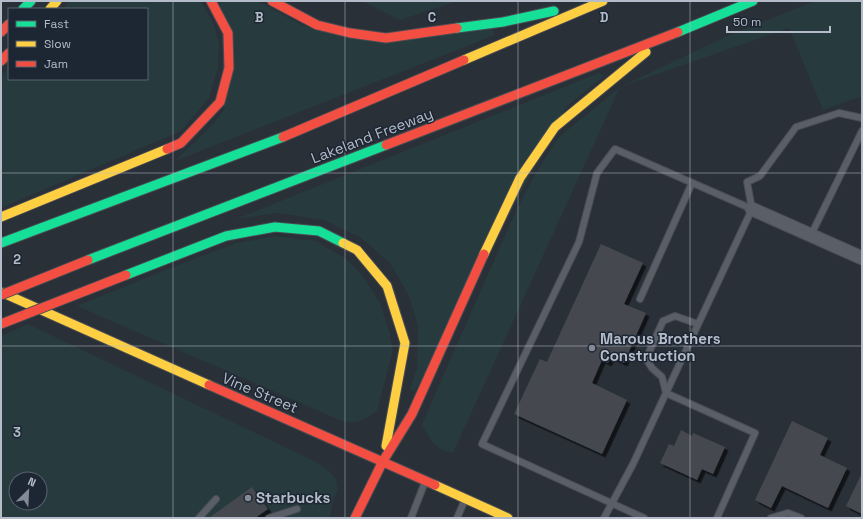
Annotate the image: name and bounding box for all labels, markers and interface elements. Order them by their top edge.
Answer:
legend [8,8,148,80]
scale bar [727,8,830,34]
text: B [255,9,264,26]
text: C [428,9,436,26]
text: D [600,9,609,26]
text: 50 m [733,14,761,30]
text: Fast [44,16,69,32]
text: Slow [44,36,71,52]
text: Jam [44,56,68,72]
street label: Lakeland Freeway [308,104,435,168]
text: 2 [13,251,21,268]
place label: Marous Brothers Construction [600,329,721,365]
marker: Marous Brothers Construction [587,343,597,353]
street label: Vine Street [219,368,301,417]
text: 3 [13,424,21,441]
north arrow [8,471,48,511]
text: N [26,474,38,490]
place label: Starbucks [256,488,330,507]
marker: Starbucks [243,493,253,503]

